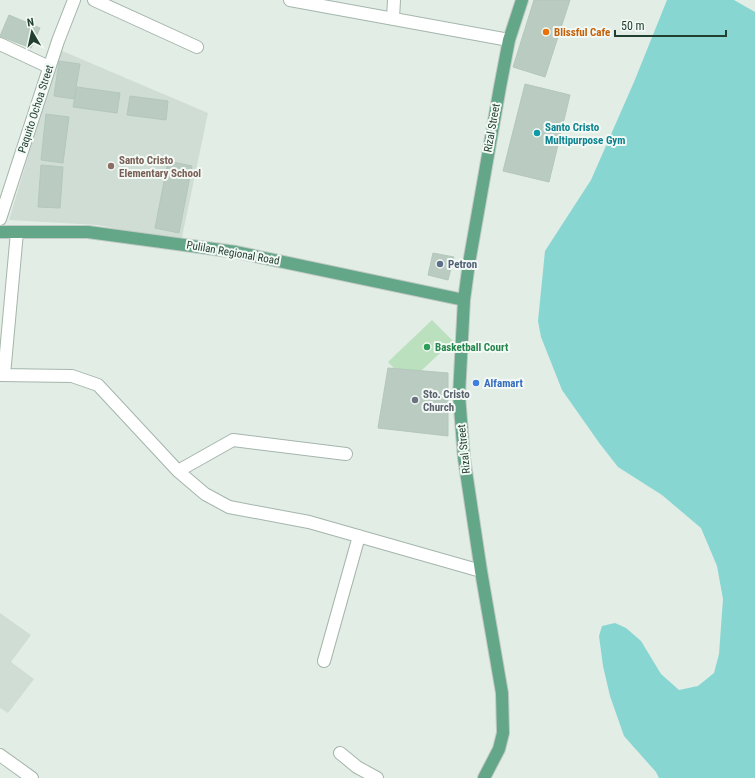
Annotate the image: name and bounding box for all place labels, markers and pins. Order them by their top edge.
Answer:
place label: Blissful Cafe [554,26,610,39]
marker: Blissful Cafe [541,27,551,37]
place label: Santo Cristo Multipurpose Gym [545,121,625,147]
marker: Santo Cristo Multipurpose Gym [532,128,542,138]
place label: Santo Cristo Elementary School [119,154,201,180]
marker: Santo Cristo Elementary School [106,161,116,171]
place label: Petron [448,258,477,271]
marker: Petron [435,259,445,269]
place label: Basketball Court [435,341,509,354]
marker: Basketball Court [422,342,432,352]
place label: Alfamart [484,377,523,390]
marker: Alfamart [471,378,481,388]
place label: Sto. Cristo Church [423,388,470,414]
marker: Sto. Cristo Church [410,395,420,405]

